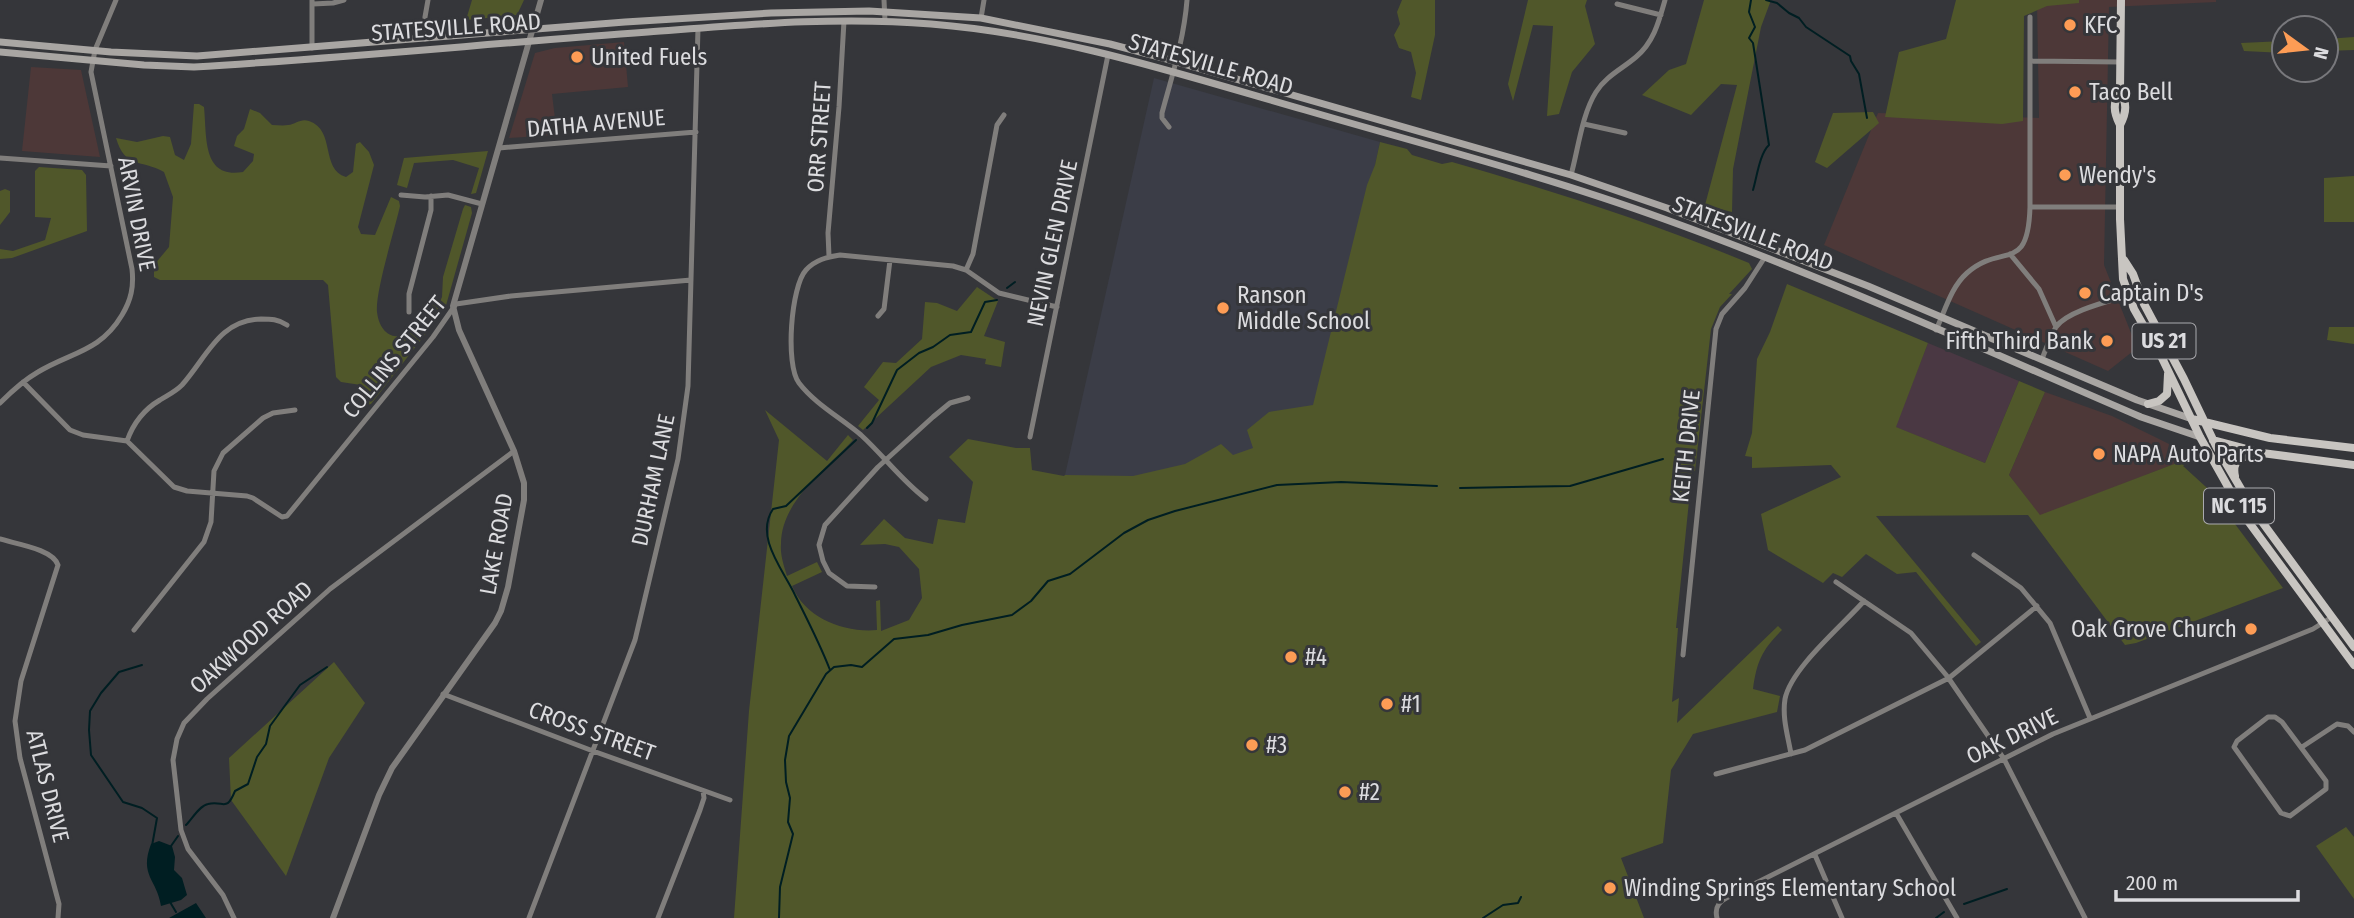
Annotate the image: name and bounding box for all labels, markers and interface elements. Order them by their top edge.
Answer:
street label: STATESVILLE ROAD [370,7,542,47]
place label: KFC [2084,11,2118,39]
north arrow [2270,14,2340,84]
marker: KFC [2062,17,2078,33]
street label: STATESVILLE ROAD [1126,27,1296,101]
place label: United Fuels [591,43,707,71]
text: N [2308,45,2334,62]
marker: United Fuels [569,49,585,65]
place label: Taco Bell [2089,78,2173,106]
street label: ORR STREET [801,80,837,193]
marker: Taco Bell [2067,84,2083,100]
street label: DATHA AVENUE [526,103,666,143]
street label: ARVIN DRIVE [112,154,162,274]
street label: NEVIN GLEN DRIVE [1021,157,1083,329]
place label: Wendy's [2079,161,2156,189]
marker: Wendy's [2057,167,2073,183]
street label: STATESVILLE ROAD [1669,190,1837,276]
place label: Captain D's [2099,279,2204,307]
place label: Ranson Middle School [1237,281,1370,335]
marker: Captain D's [2077,285,2093,301]
street label: COLLINS STREET [336,290,452,424]
marker: Ranson Middle School [1215,300,1231,316]
road number: US 21 [2132,324,2196,358]
place label: Fifth Third Bank [1945,327,2093,355]
marker: Fifth Third Bank [2099,333,2115,349]
street label: KEITH DRIVE [1666,388,1706,504]
street label: DURHAM LANE [625,411,681,549]
place label: NAPA Auto Parts [2113,440,2264,468]
marker: NAPA Auto Parts [2091,446,2107,462]
road number: NC 115 [2204,489,2274,524]
street label: LAKE ROAD [473,491,519,597]
street label: OAKWOOD ROAD [184,575,318,699]
place label: Oak Grove Church [2071,615,2237,643]
marker: Oak Grove Church [2243,621,2259,637]
place label: #4 [1305,643,1327,671]
marker: #4 [1283,649,1299,665]
place label: #1 [1401,690,1421,718]
street label: CROSS STREET [525,695,659,767]
marker: #1 [1379,696,1395,712]
street label: OAK DRIVE [1962,702,2062,770]
street label: ATLAS DRIVE [20,727,76,845]
place label: #3 [1266,731,1287,759]
marker: #3 [1244,737,1260,753]
place label: #2 [1359,778,1380,806]
marker: #2 [1337,784,1353,800]
scale bar [2116,858,2298,902]
text: 200 m [2126,870,2178,896]
place label: Winding Springs Elementary School [1624,874,1956,902]
marker: Winding Springs Elementary School [1602,880,1618,896]

